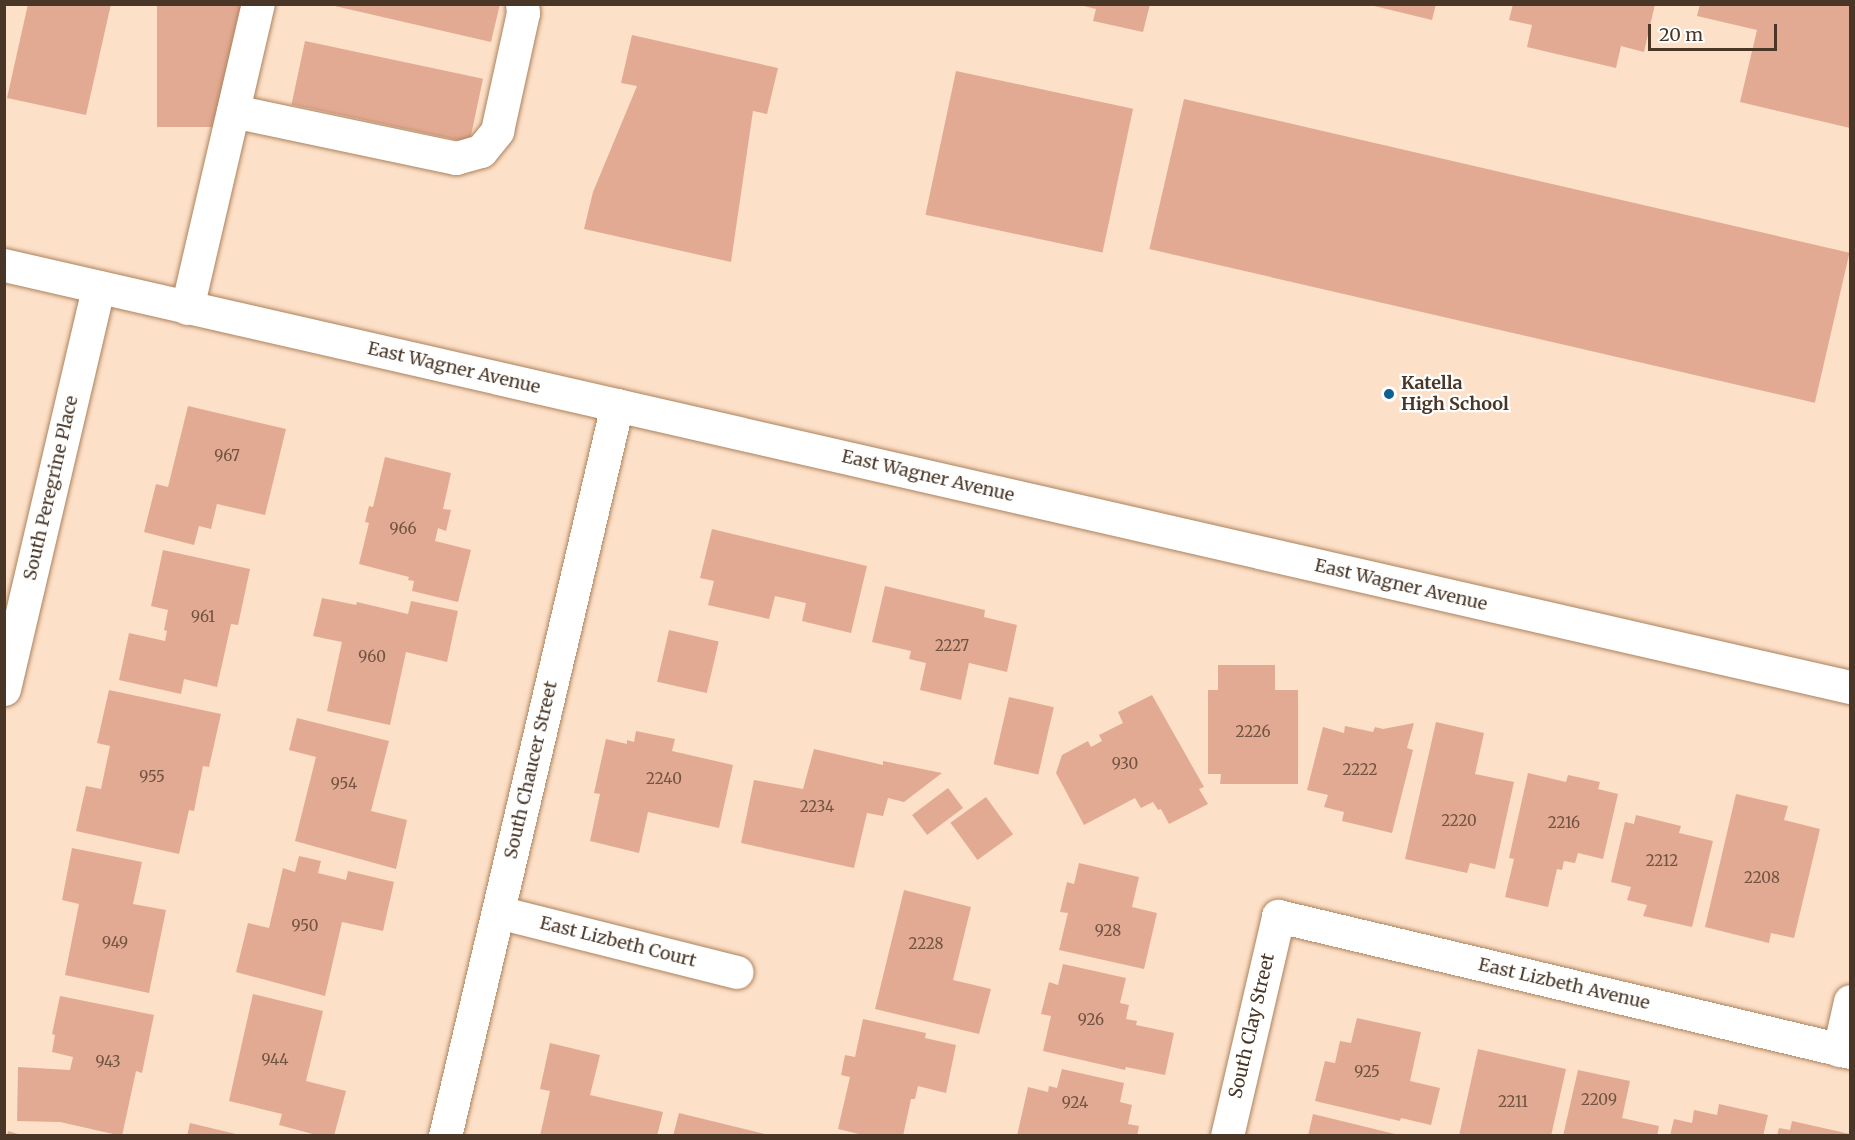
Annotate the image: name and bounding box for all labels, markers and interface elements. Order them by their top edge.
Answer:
scale bar [1651,12,1780,50]
text: 20 m [1659,23,1703,46]
street label: East Wagner Avenue [365,338,543,398]
place label: Katella High School [1401,373,1509,416]
marker: Katella High School [1382,387,1396,401]
street label: South Peregrine Place [19,394,83,582]
street label: East Wagner Avenue [839,446,1017,506]
house number: 967 [214,447,240,465]
house number: 966 [389,520,417,538]
street label: East Wagner Avenue [1312,555,1490,615]
house number: 961 [191,608,215,626]
house number: 2227 [935,637,969,655]
house number: 960 [358,648,386,666]
street label: South Chaucer Street [500,679,562,861]
house number: 2226 [1236,723,1270,741]
house number: 930 [1112,755,1138,773]
house number: 2222 [1343,761,1377,779]
house number: 955 [139,768,165,786]
house number: 2240 [646,770,682,788]
house number: 954 [331,775,357,793]
house number: 2234 [800,798,834,816]
house number: 2220 [1441,812,1477,830]
house number: 2216 [1548,814,1580,832]
house number: 2212 [1646,852,1678,870]
house number: 2208 [1744,869,1780,887]
street label: East Lizbeth Court [538,912,698,972]
house number: 950 [292,917,318,935]
house number: 928 [1095,922,1121,940]
house number: 949 [102,934,128,952]
house number: 2228 [909,935,943,953]
street label: South Clay Street [1225,951,1279,1101]
street label: East Lizbeth Avenue [1476,954,1652,1014]
house number: 926 [1078,1011,1104,1029]
house number: 944 [261,1051,289,1069]
house number: 943 [95,1053,121,1071]
house number: 925 [1354,1063,1380,1081]
house number: 2209 [1581,1091,1617,1109]
house number: 2211 [1498,1093,1528,1111]
house number: 924 [1062,1094,1088,1112]

